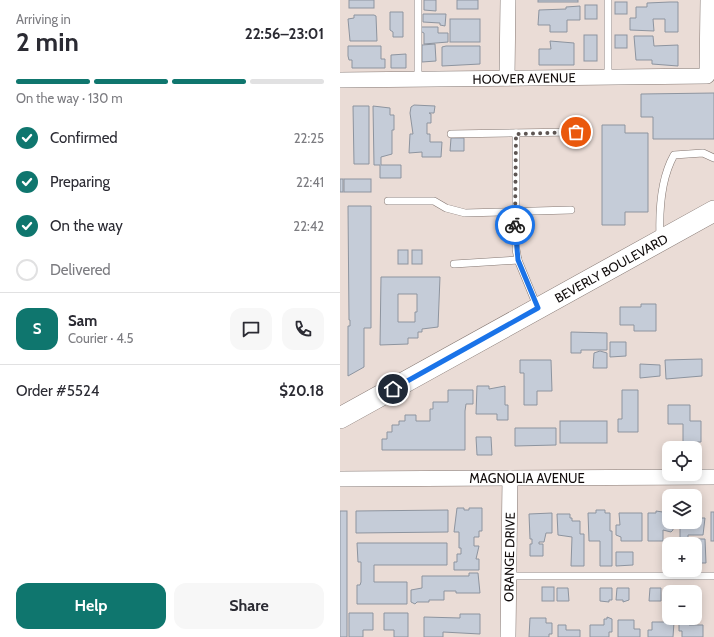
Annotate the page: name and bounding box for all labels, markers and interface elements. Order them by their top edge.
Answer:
text: Arriving in [16,11,71,27]
text: 22:56–23:01 [245,25,324,43]
text: 2 min [16,26,79,58]
street label: HOOVER AVENUE [472,69,576,87]
text: On the way · 130 m [16,90,123,106]
pin [559,115,593,149]
icon: bag [565,121,587,143]
icon: check [16,127,38,149]
text: Confirmed [50,129,118,147]
text: 22:25 [294,130,324,146]
icon: check [16,171,38,193]
text: Preparing [50,173,110,191]
text: 22:41 [296,174,324,190]
courier [495,205,535,245]
icon: bike [504,214,526,236]
icon: check [16,215,38,237]
text: On the way [50,217,123,235]
text: 22:42 [293,218,324,234]
street label: BEVERLY BOULEVARD [552,230,670,306]
text: Delivered [50,261,111,279]
button: chat [230,308,272,350]
button: phone [282,308,324,350]
text: Sam [68,312,97,330]
text: S [33,320,41,338]
text: Courier · 4.5 [68,330,133,346]
pin [376,372,410,406]
icon: home [382,378,404,400]
text: Order #5524 [16,382,99,400]
text: $20.18 [279,382,324,400]
map controls [662,441,702,625]
button: locate [662,441,702,481]
street label: MAGNOLIA AVENUE [469,470,585,486]
button: layers [662,489,702,529]
street label: ORANGE DRIVE [500,512,518,602]
button: + [662,537,702,577]
button: Help [16,583,166,629]
button: Share [174,583,324,629]
button: − [662,585,702,625]

